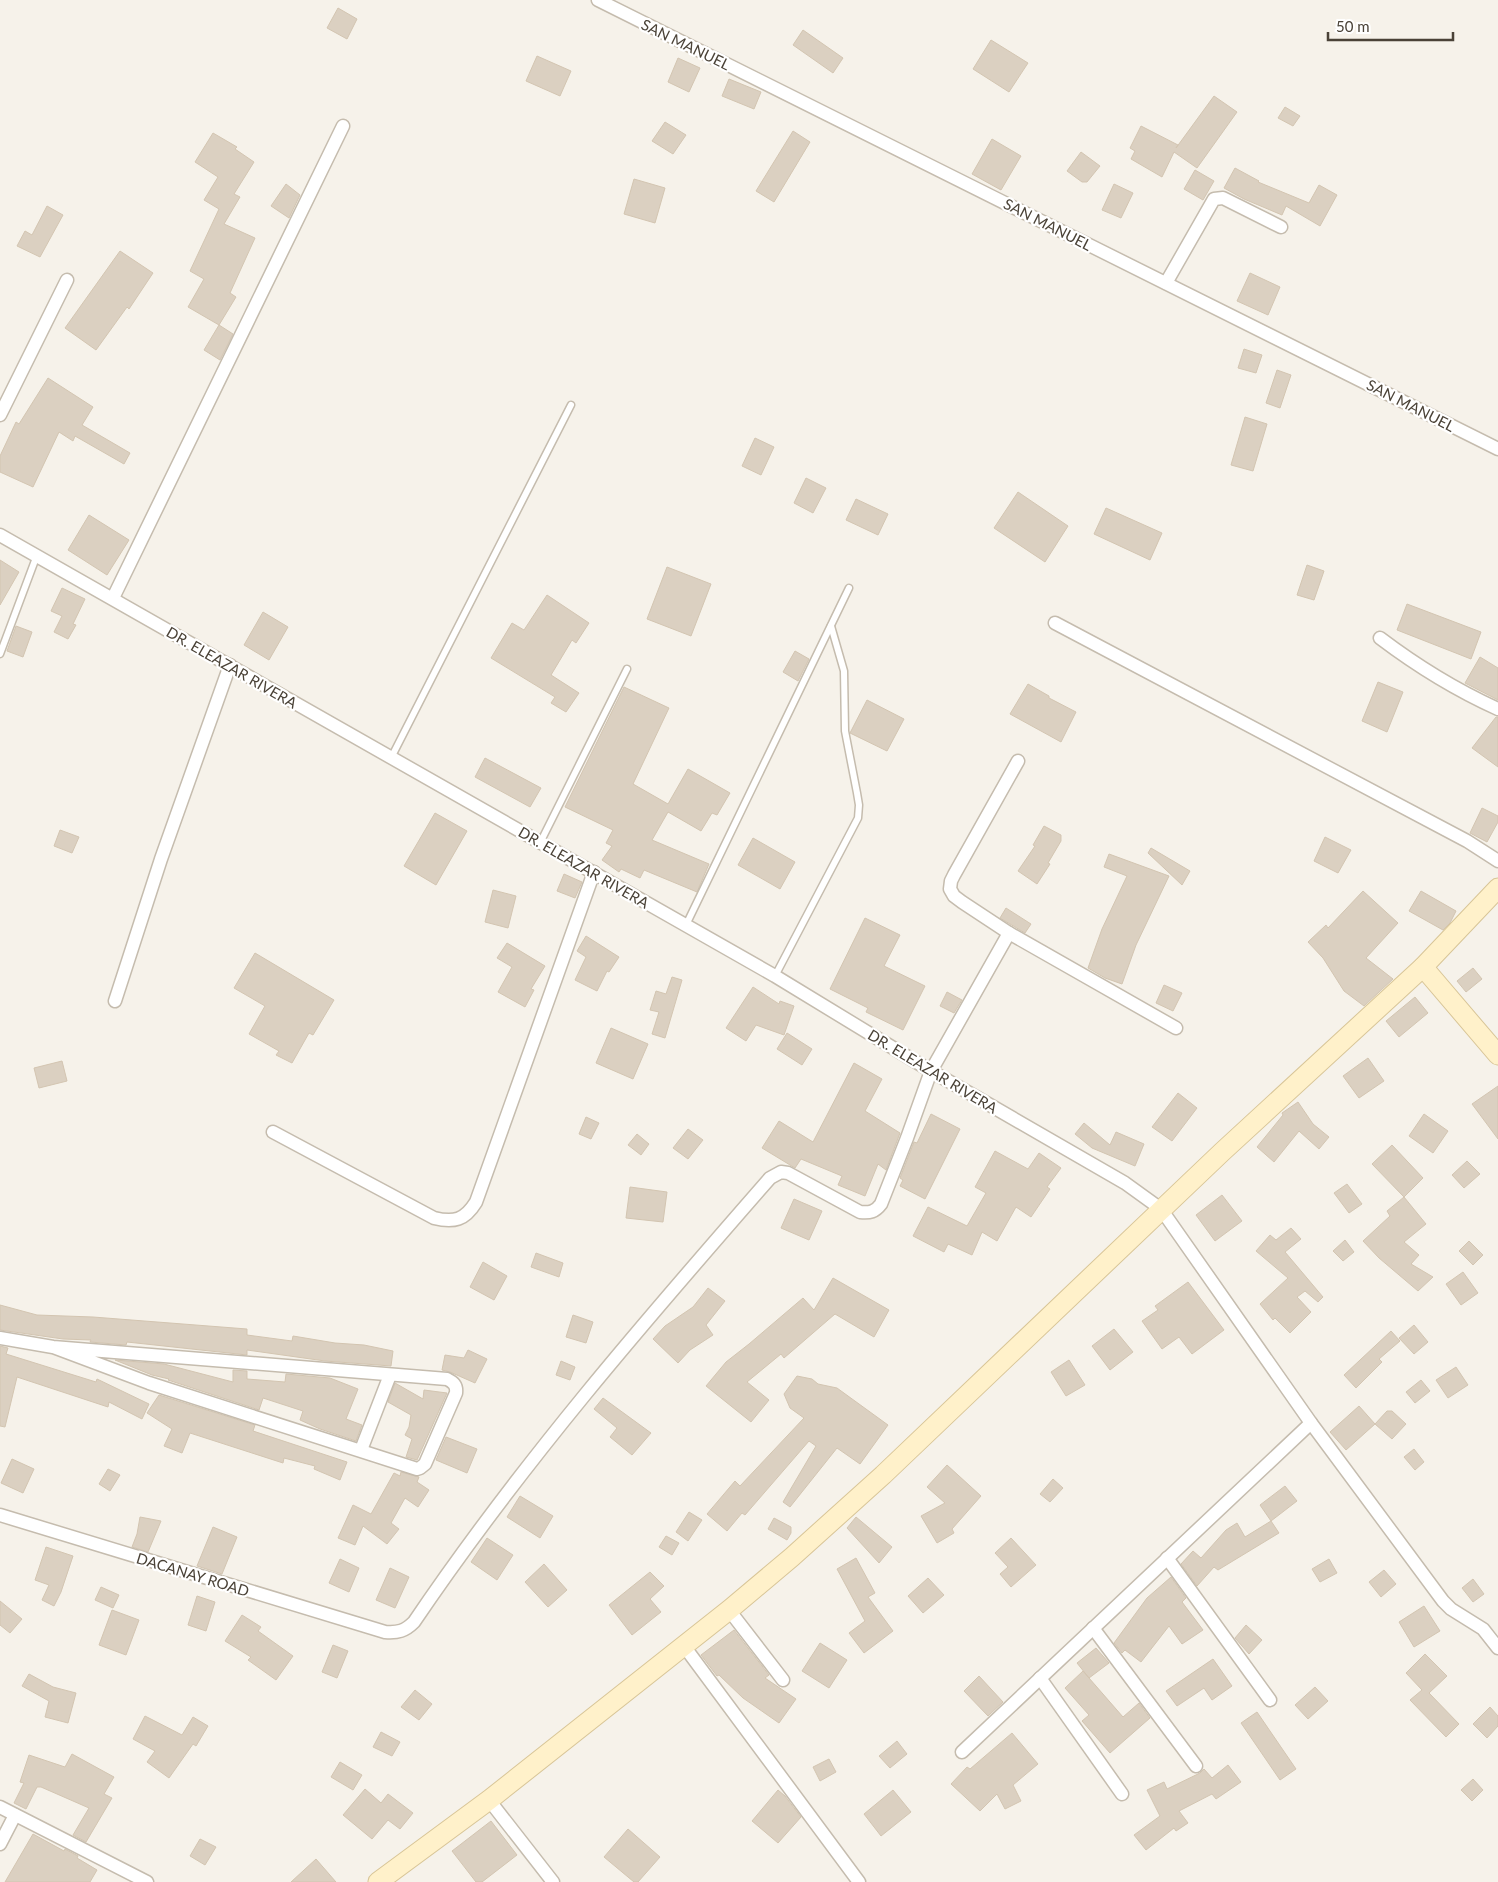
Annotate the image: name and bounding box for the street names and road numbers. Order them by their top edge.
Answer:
street label: SAN MANUEL [639,15,733,73]
street label: SAN MANUEL [1001,194,1095,254]
street label: SAN MANUEL [1364,375,1458,435]
street label: DR. ELEAZAR RIVERA [164,622,301,712]
street label: DR. ELEAZAR RIVERA [516,822,653,912]
street label: DR. ELEAZAR RIVERA [865,1025,1002,1117]
street label: DACANAY ROAD [134,1548,252,1600]

